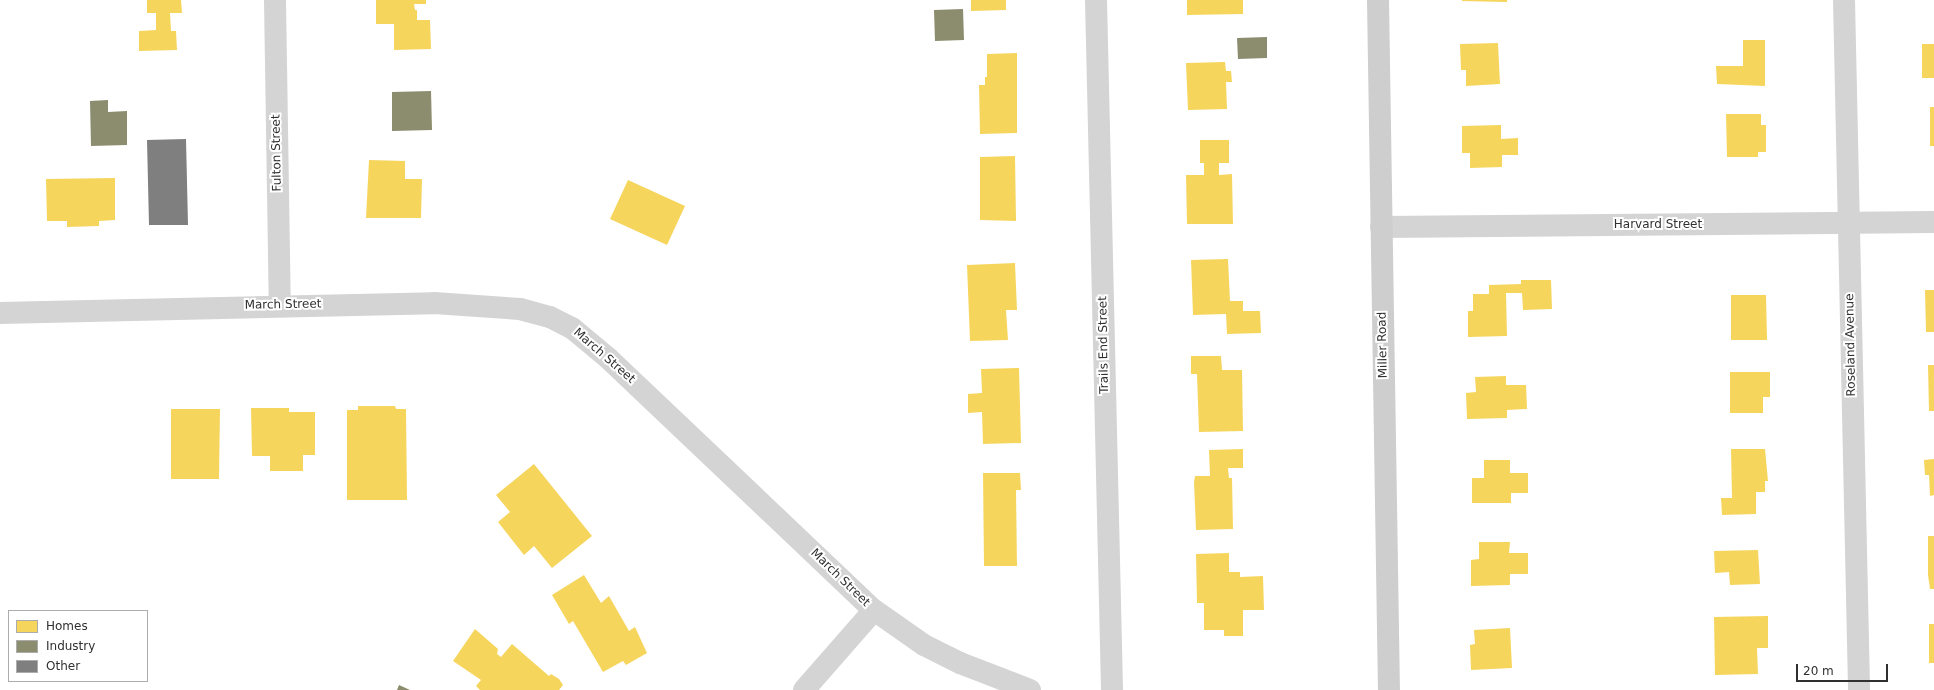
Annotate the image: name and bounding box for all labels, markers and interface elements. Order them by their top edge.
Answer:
street label: Fulton Street [269,114,285,192]
street label: Harvard Street [1614,218,1702,232]
street label: Roseland Avenue [1843,293,1859,397]
street label: Trails End Street [1096,296,1112,394]
street label: March Street [244,297,322,313]
street label: Miller Road [1375,312,1391,378]
street label: March Street [570,325,638,387]
street label: March Street [807,546,873,610]
legend [8,610,148,682]
text: Homes [46,619,88,633]
text: Industry [46,639,95,653]
scale bar [1798,656,1890,682]
text: Other [46,659,80,673]
text: 20 m [1803,664,1834,678]

